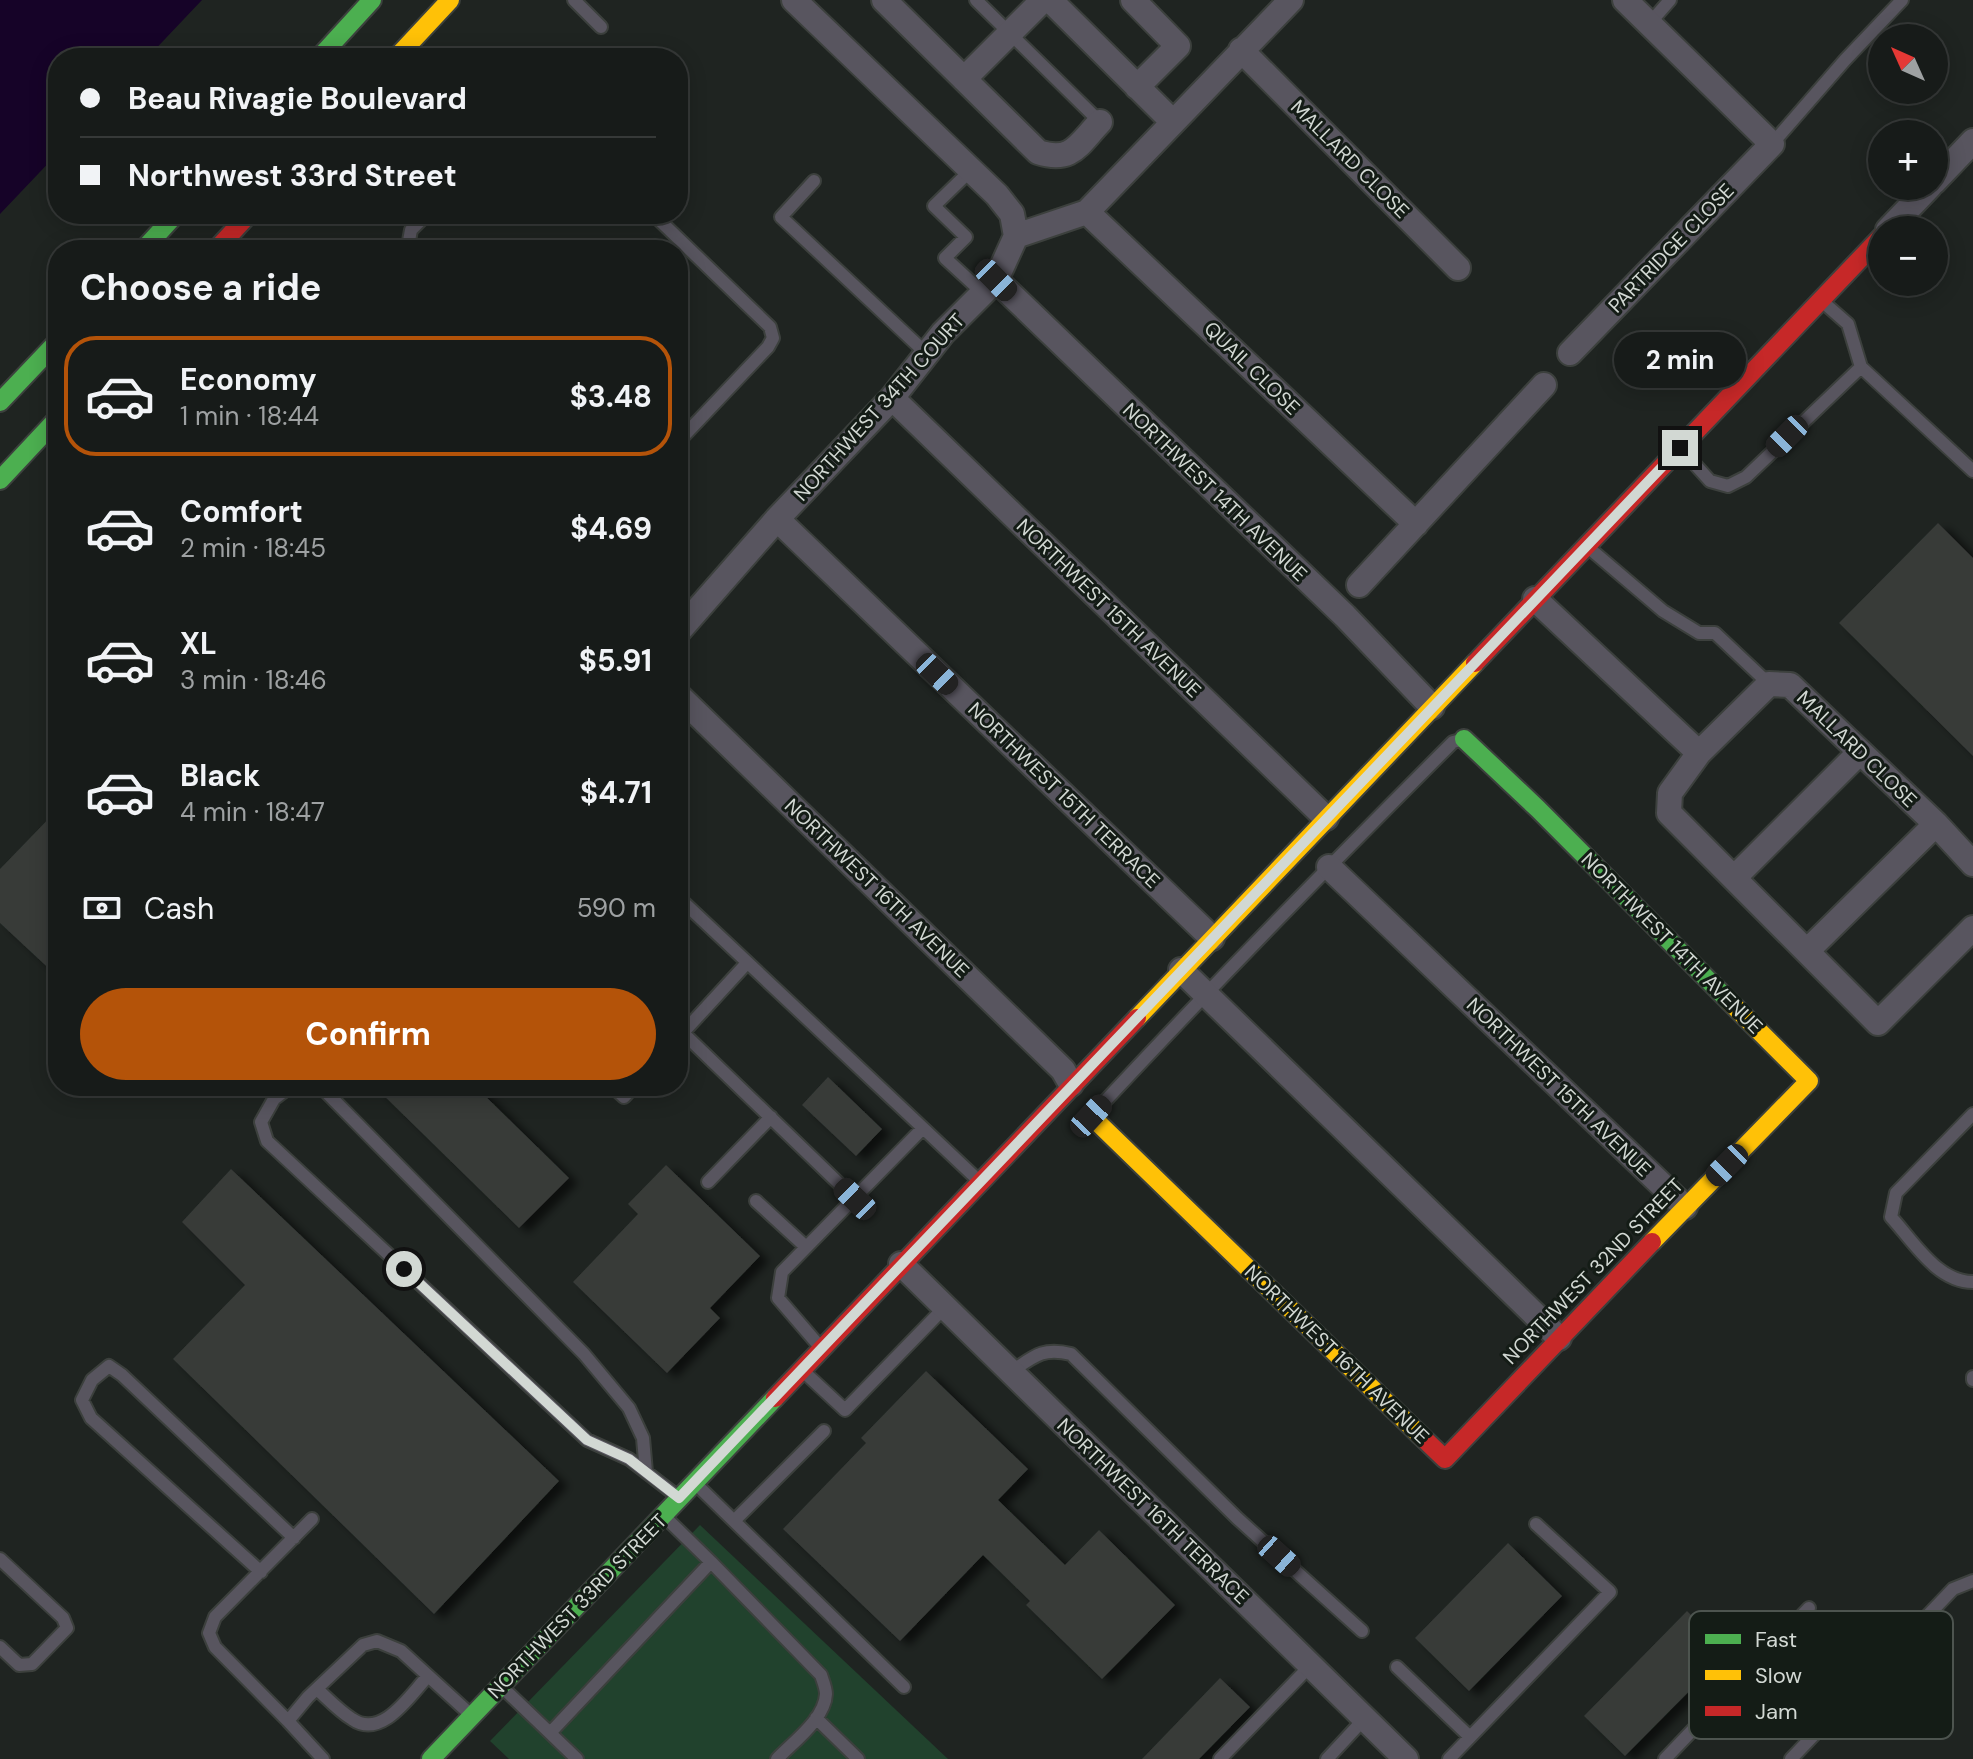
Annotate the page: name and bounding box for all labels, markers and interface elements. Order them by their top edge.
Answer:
north arrow [1868,24,1948,104]
map controls [1868,24,1948,296]
text: Beau Rivagie Boulevard [128,79,467,118]
street label: MALLARD CLOSE [1285,94,1415,224]
button: + [1868,120,1948,200]
text: Northwest 33rd Street [128,156,457,195]
street label: PARTRIDGE CLOSE [1603,178,1739,318]
button: − [1868,216,1948,296]
car [971,255,1021,305]
text: Choose a ride [80,264,321,311]
street label: NORTHWEST 34TH COURT [788,308,970,506]
street label: QUAIL CLOSE [1198,316,1306,420]
callout: 2 min [1614,332,1746,388]
text: 2 min [1646,343,1714,377]
icon: car [84,360,156,432]
text: Economy [180,360,317,399]
text: $3.48 [570,377,652,416]
street label: NORTHWEST 14TH AVENUE [1117,397,1313,587]
text: 1 min · 18:44 [180,399,319,433]
car [1762,411,1812,461]
route end [1662,430,1698,466]
icon: car [84,492,156,564]
text: Comfort [180,492,303,531]
text: $4.69 [570,509,652,548]
street label: NORTHWEST 15TH AVENUE [1011,513,1207,703]
text: 2 min · 18:45 [180,531,326,565]
icon: car [84,624,156,696]
text: XL [180,624,217,663]
text: $5.91 [579,641,652,680]
car [911,649,963,699]
text: 3 min · 18:46 [180,663,327,697]
street label: MALLARD CLOSE [1791,685,1923,813]
street label: NORTHWEST 15TH TERRACE [962,696,1166,894]
icon: car [84,756,156,828]
text: Black [180,756,260,795]
text: $4.71 [580,773,652,812]
street label: NORTHWEST 16TH AVENUE [779,793,975,983]
text: 4 min · 18:47 [180,795,325,829]
street label: NORTHWEST 14TH AVENUE [1576,847,1768,1039]
icon: cash [80,886,124,930]
text: Cash [144,889,214,928]
text: 590 m [577,891,656,925]
button: Confirm [80,988,656,1080]
street label: NORTHWEST 15TH AVENUE [1461,992,1657,1182]
car [1066,1090,1116,1142]
car [1702,1140,1752,1190]
street label: NORTHWEST 32ND STREET [1497,1172,1689,1370]
car [829,1174,881,1224]
route start [386,1251,422,1287]
street label: NORTHWEST 16TH AVENUE [1239,1259,1435,1449]
street label: NORTHWEST 16TH TERRACE [1051,1412,1255,1610]
street label: NORTHWEST 33RD STREET [482,1508,672,1704]
car [1253,1531,1305,1581]
legend [1689,1611,1953,1739]
text: Fast [1755,1625,1797,1654]
text: Slow [1755,1661,1802,1690]
text: Jam [1755,1697,1798,1726]

